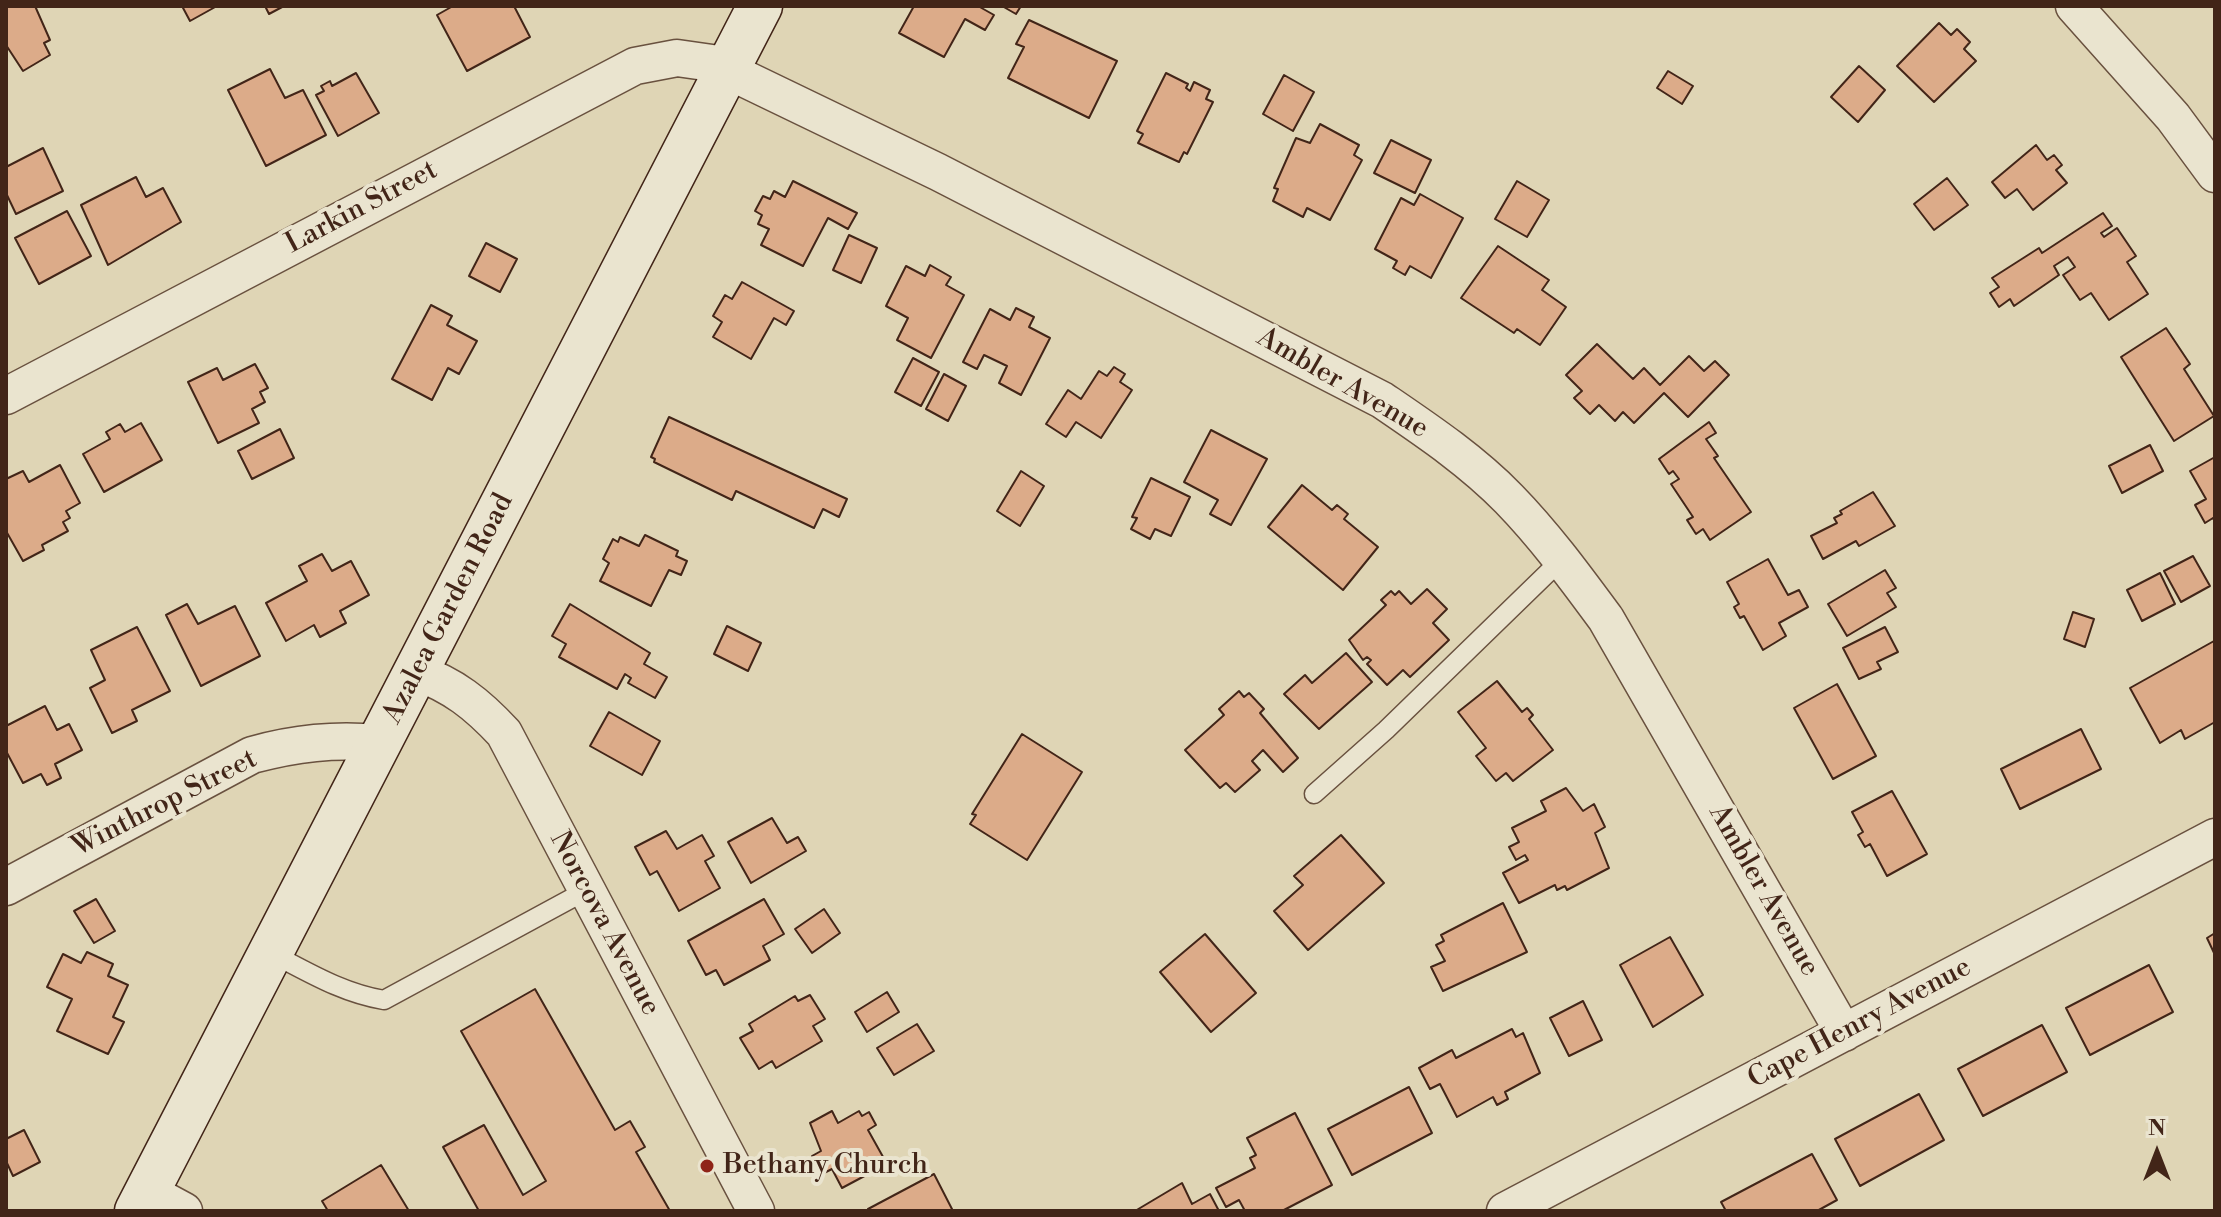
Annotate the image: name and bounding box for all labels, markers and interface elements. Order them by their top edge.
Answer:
street label: Larkin Street [280,154,444,262]
street label: Ambler Avenue [1250,321,1434,447]
street label: Azalea Garden Road [377,489,521,729]
street label: Winthrop Street [67,743,263,865]
street label: Ambler Avenue [1700,799,1826,983]
street label: Norcova Avenue [541,826,667,1022]
street label: Cape Henry Avenue [1743,951,1977,1097]
north arrow [2117,1113,2197,1193]
text: N [2148,1115,2166,1142]
place label: Bethany Church [723,1149,928,1183]
marker: Bethany Church [698,1157,716,1175]

